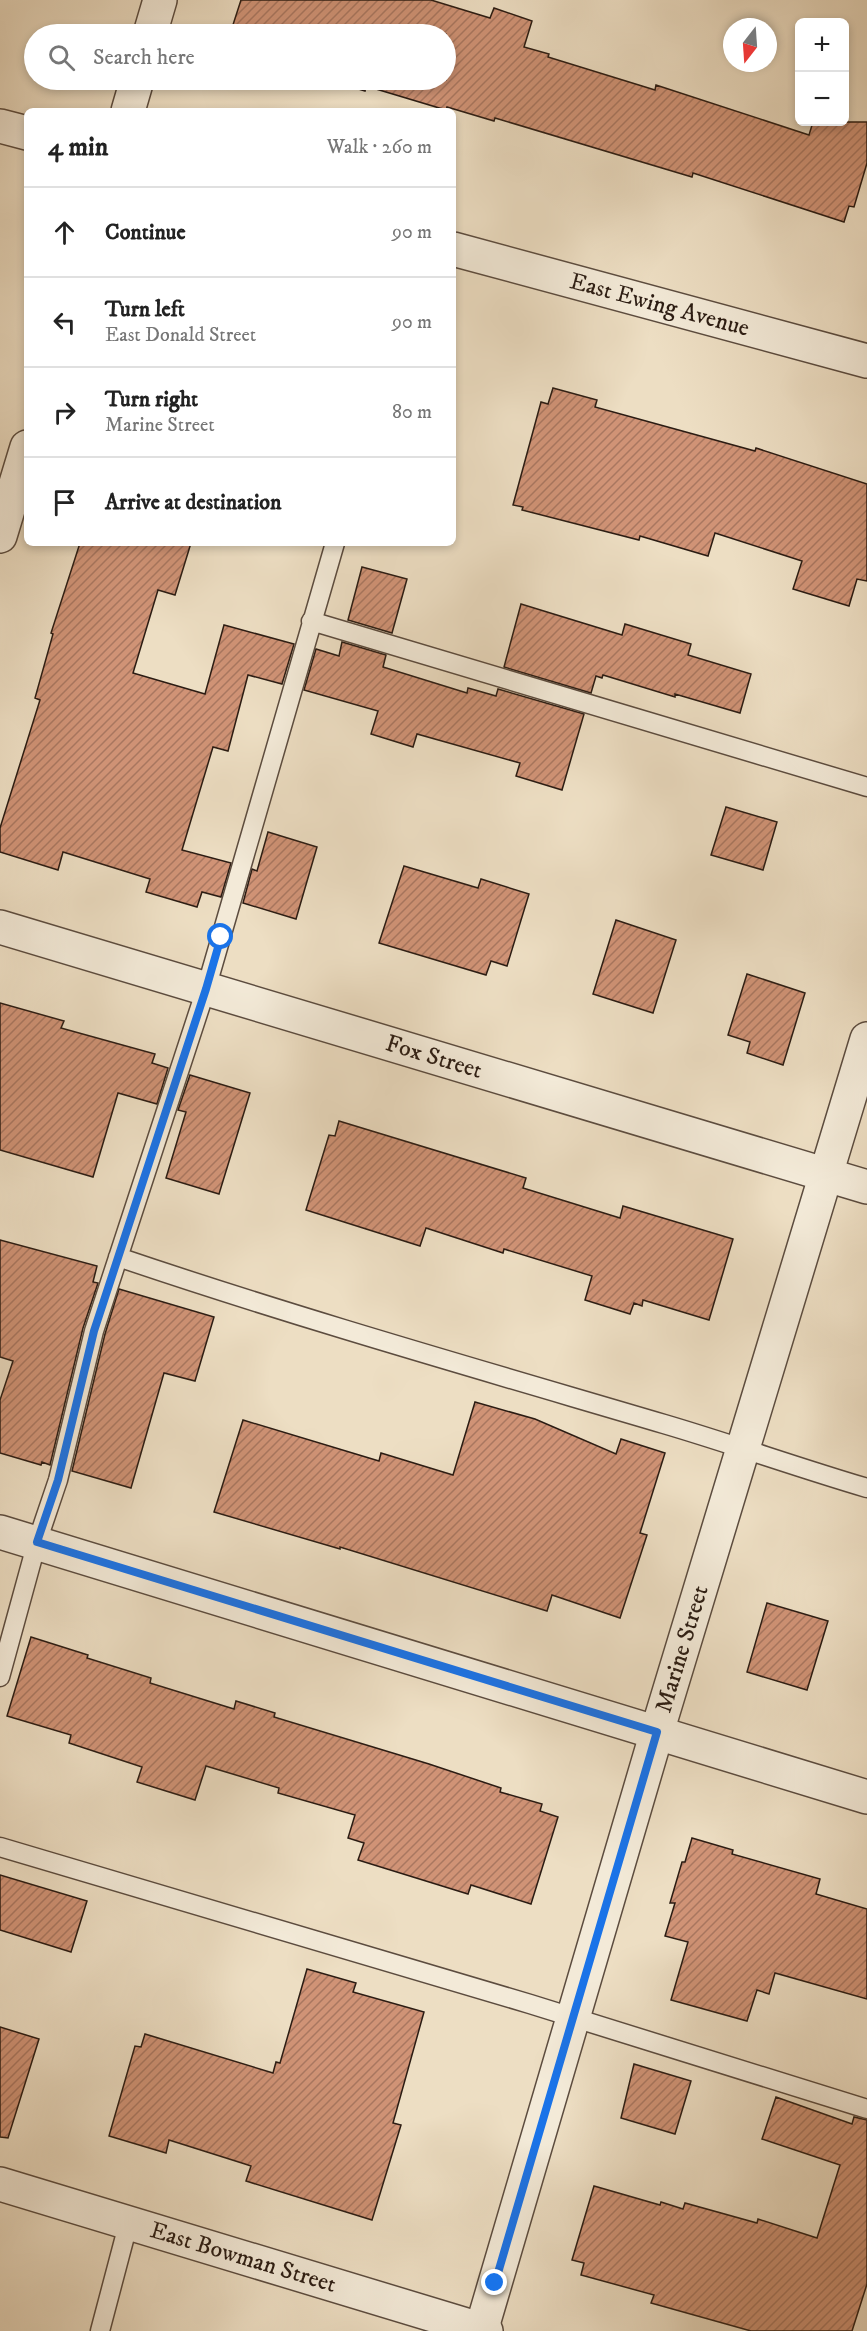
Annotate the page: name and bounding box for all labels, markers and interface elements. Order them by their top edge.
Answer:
north arrow [723,18,777,72]
map controls [795,18,849,126]
button: + [795,18,849,72]
search box [24,24,456,90]
icon: search [45,41,78,74]
text: Search here [93,44,195,71]
button: − [795,72,849,126]
text: 4 min [48,131,108,164]
text: Walk · 260 m [327,135,432,160]
icon: ahead [48,216,81,249]
text: Continue [105,219,186,246]
text: 90 m [392,220,432,245]
street label: East Ewing Avenue [566,266,753,344]
text: Turn left [105,296,185,323]
icon: left [48,306,81,339]
text: 90 m [392,310,432,335]
text: East Donald Street [105,323,256,348]
text: Turn right [105,386,198,413]
icon: right [48,396,81,429]
text: 80 m [392,400,432,425]
text: Marine Street [105,413,215,438]
icon: arrive [48,486,81,519]
text: Arrive at destination [105,489,282,516]
route start [207,923,233,949]
street label: Fox Street [382,1028,486,1086]
street label: Marine Street [649,1581,716,1716]
street label: East Bowman Street [146,2215,340,2300]
route end [481,2269,507,2295]

